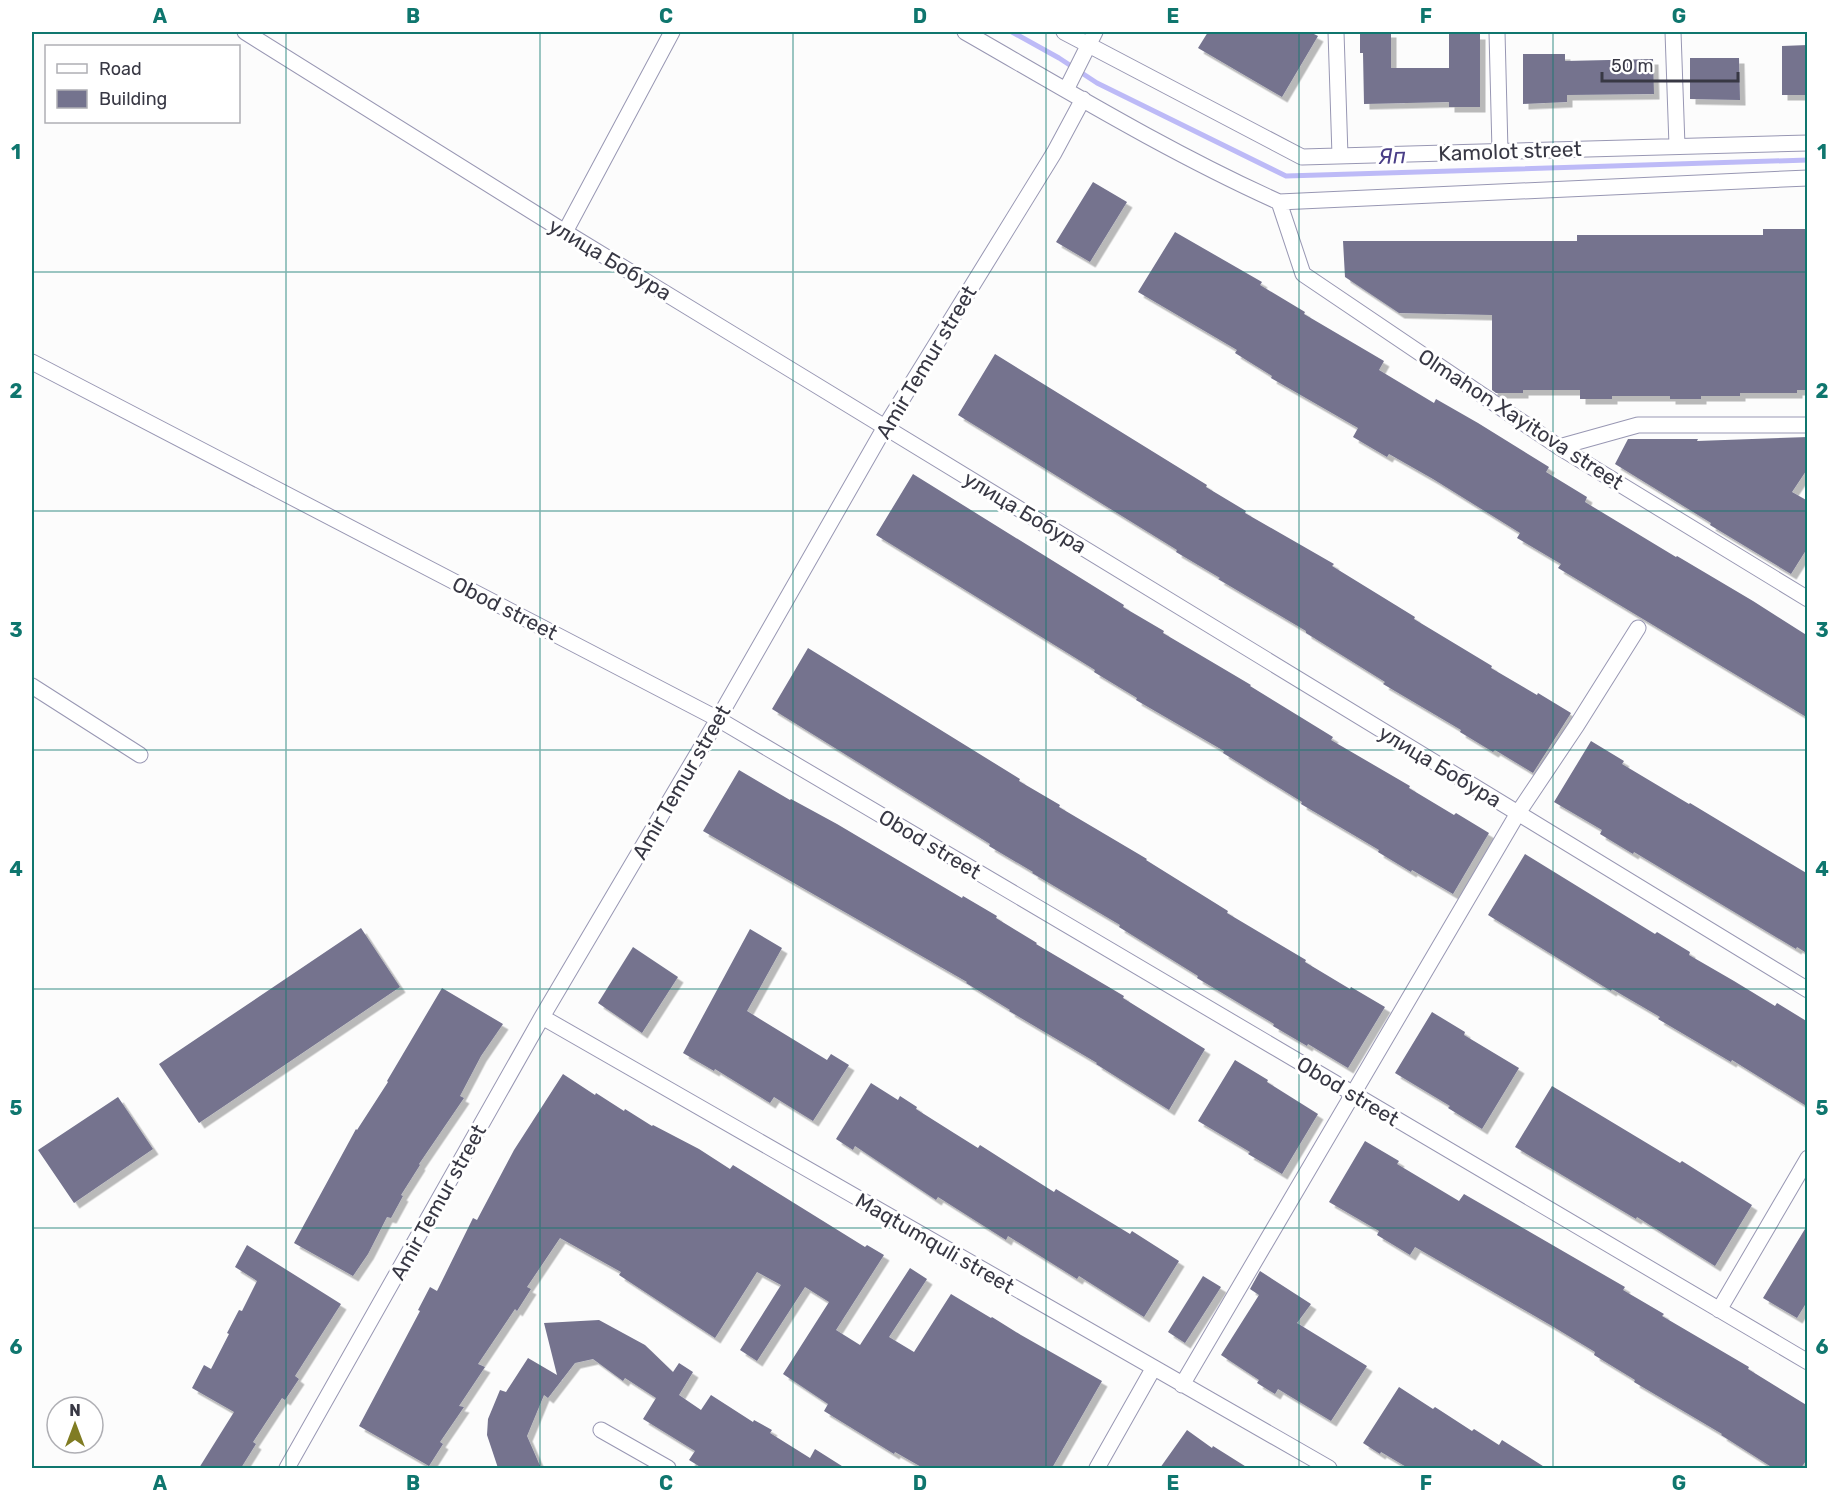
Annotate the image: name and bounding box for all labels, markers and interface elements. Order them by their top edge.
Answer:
text: A [153,4,168,28]
text: B [406,4,420,28]
text: C [659,4,673,28]
text: D [913,4,927,28]
text: E [1167,4,1179,28]
text: F [1420,4,1432,28]
text: G [1672,4,1686,28]
legend [45,45,240,123]
scale bar [1602,45,1738,83]
text: 50 m [1611,55,1654,77]
text: Road [99,58,142,80]
text: Building [99,88,167,110]
street label: Kamolot street [1438,136,1582,166]
text: 1 [11,140,21,164]
text: 1 [1817,140,1827,164]
water label: Яп [1378,142,1406,170]
street label: улица Бобура [544,213,676,305]
street label: Amir Temur street [870,281,982,443]
street label: Olmahon Xayitova street [1414,343,1628,495]
text: 2 [10,379,23,403]
text: 2 [1816,379,1829,403]
street label: улица Бобура [959,466,1091,558]
street label: Obod street [448,571,562,645]
text: 3 [9,618,23,642]
text: 3 [1815,618,1829,642]
street label: Amir Temur street [627,700,735,864]
street label: улица Бобура [1374,720,1506,812]
street label: Obod street [874,804,986,884]
text: 4 [9,857,23,881]
text: 4 [1815,857,1829,881]
street label: Obod street [1292,1051,1404,1131]
text: 5 [10,1096,23,1120]
text: 5 [1816,1096,1829,1120]
street label: Amir Temur street [385,1120,491,1284]
street label: Maqtumquli street [851,1187,1019,1299]
text: 6 [9,1335,23,1359]
text: 6 [1815,1335,1829,1359]
north arrow [45,1395,105,1455]
text: N [69,1401,81,1420]
text: A [153,1471,168,1495]
text: B [406,1471,420,1495]
text: C [659,1471,673,1495]
text: D [913,1471,927,1495]
text: E [1167,1471,1179,1495]
text: F [1420,1471,1432,1495]
text: G [1672,1471,1686,1495]

